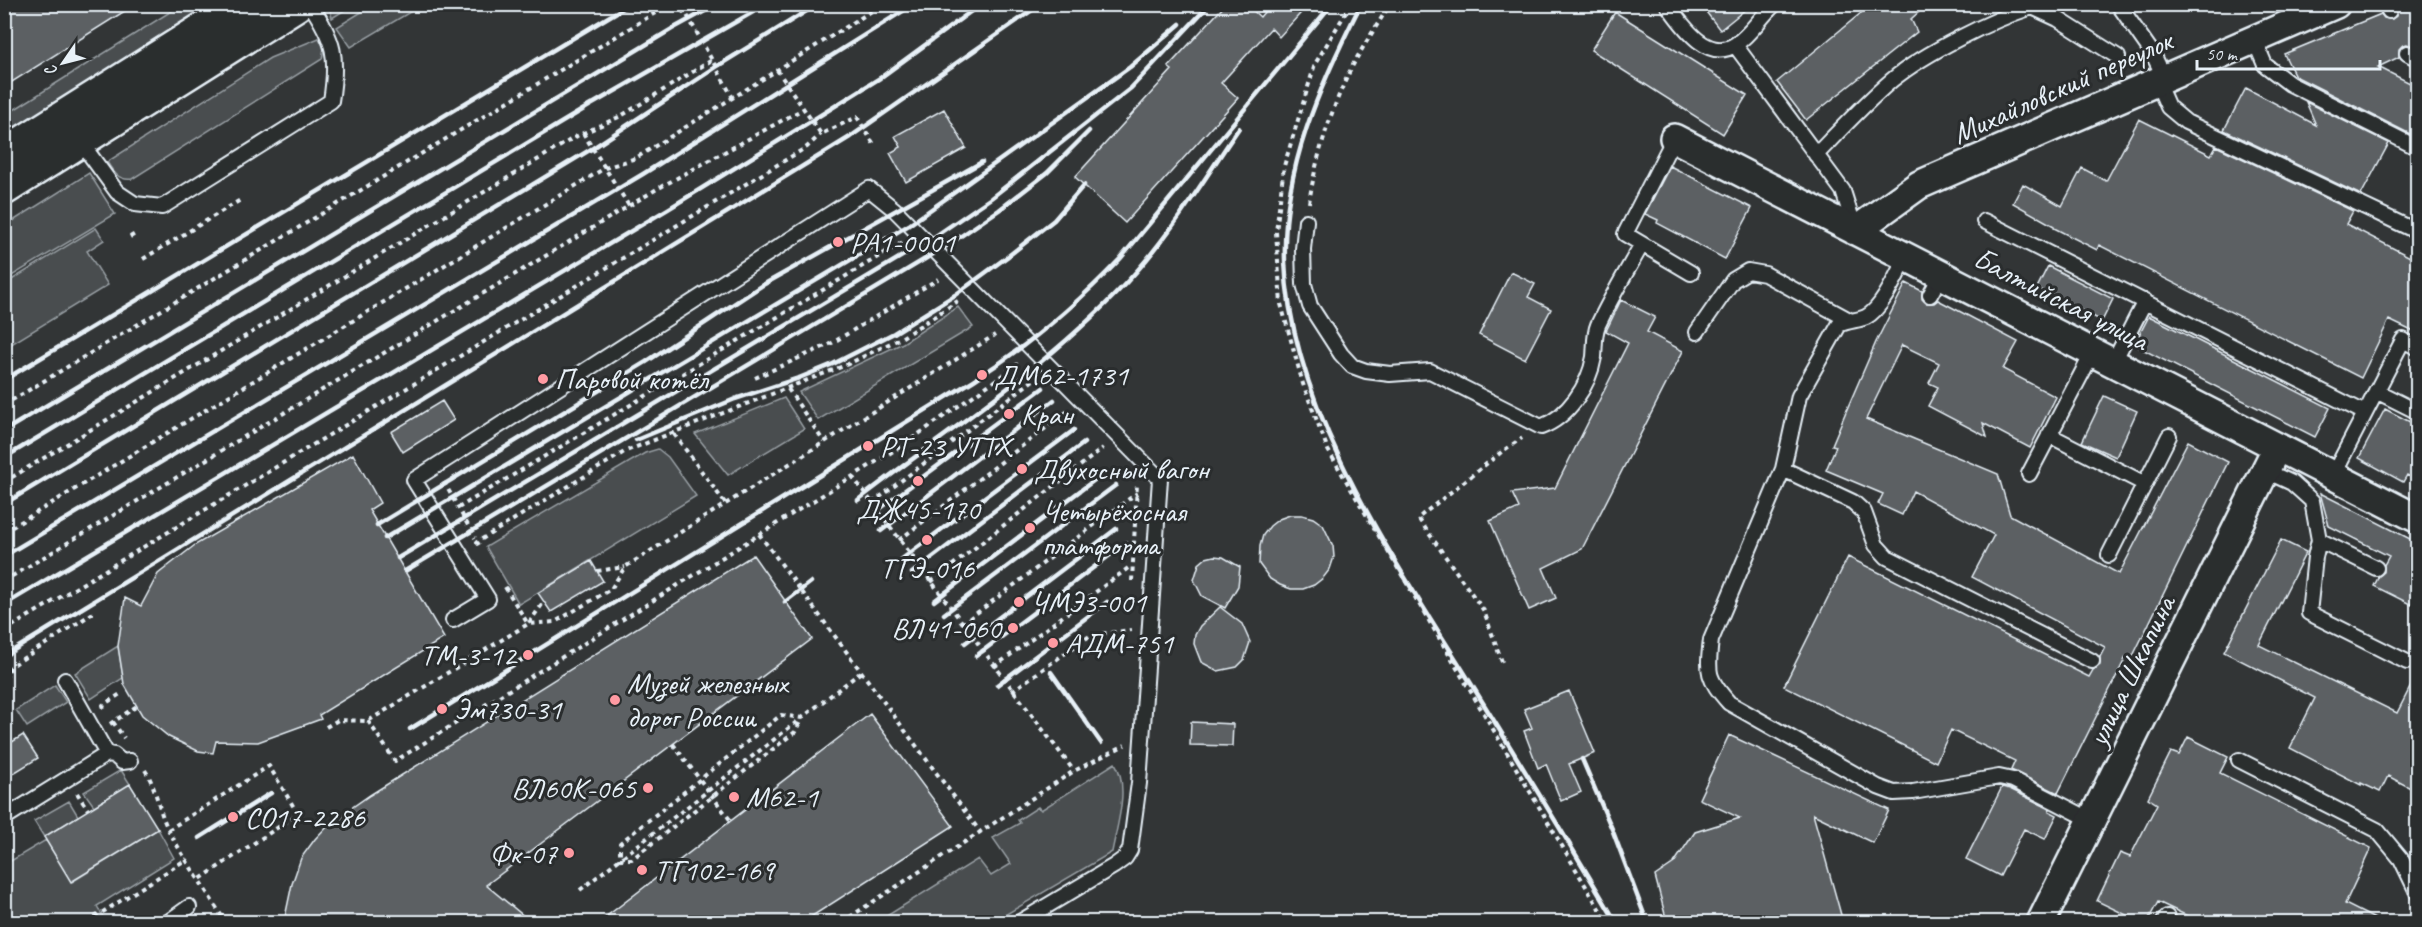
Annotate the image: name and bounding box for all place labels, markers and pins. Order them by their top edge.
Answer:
place label: РА1-0001 [850,223,957,261]
marker: РА1-0001 [831,235,845,249]
place label: ДМ62-1731 [994,356,1130,394]
place label: Паровой котёл [555,360,710,398]
marker: ДМ62-1731 [975,368,989,382]
marker: Паровой котёл [536,372,550,386]
place label: Кран [1021,395,1075,433]
marker: Кран [1002,407,1016,421]
place label: РТ-23 УТТХ [880,427,1015,465]
marker: РТ-23 УТТХ [861,439,875,453]
place label: Двухосный вагон [1034,450,1211,488]
marker: Двухосный вагон [1015,462,1029,476]
marker: ДЖ45-170 [911,474,925,488]
place label: ДЖ45-170 [856,490,982,528]
place label: Четырёхосная платформа [1042,492,1189,564]
marker: Четырёхосная платформа [1023,521,1037,535]
marker: ТГЭ-016 [920,533,934,547]
place label: ТГЭ-016 [880,549,976,587]
place label: ЧМЭ3-001 [1031,583,1148,621]
marker: ЧМЭ3-001 [1012,595,1026,609]
place label: ВЛ41-060 [892,609,1003,647]
marker: ВЛ41-060 [1006,621,1020,635]
place label: АДМ-751 [1065,624,1175,662]
place label: ТМ-3-12 [421,636,518,674]
marker: АДМ-751 [1046,636,1060,650]
marker: ТМ-3-12 [521,648,535,662]
place label: Музей железных дорог России [627,664,790,736]
place label: Эм730-31 [454,690,563,728]
marker: Музей железных дорог России [608,693,622,707]
marker: Эм730-31 [435,702,449,716]
place label: ВЛ60К-065 [512,769,637,807]
place label: М62-1 [746,778,819,816]
marker: ВЛ60К-065 [641,781,655,795]
marker: М62-1 [727,790,741,804]
place label: СО17-2286 [245,798,366,836]
marker: СО17-2286 [226,810,240,824]
place label: Фк-07 [490,834,558,872]
marker: Фк-07 [562,846,576,860]
place label: ТГ102-169 [654,851,777,889]
marker: ТГ102-169 [635,863,649,877]

